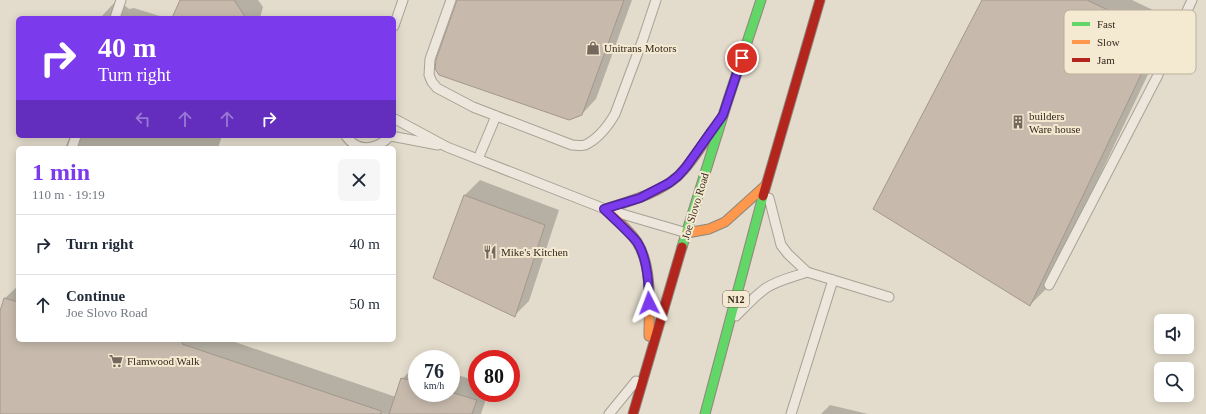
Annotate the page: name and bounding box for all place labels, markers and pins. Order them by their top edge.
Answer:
shop icon: Unitrans Motors [585,40,601,56]
pin [725,41,759,75]
place label: Unitrans Motors [604,42,676,54]
place label: builders Ware house [1029,110,1080,135]
building icon: builders Ware house [1010,114,1026,130]
restaurant icon: Mike's Kitchen [482,244,498,260]
place label: Mike's Kitchen [501,246,569,258]
supermarket icon: Flamwood Walk [108,353,124,369]
place label: Flamwood Walk [127,355,200,367]

